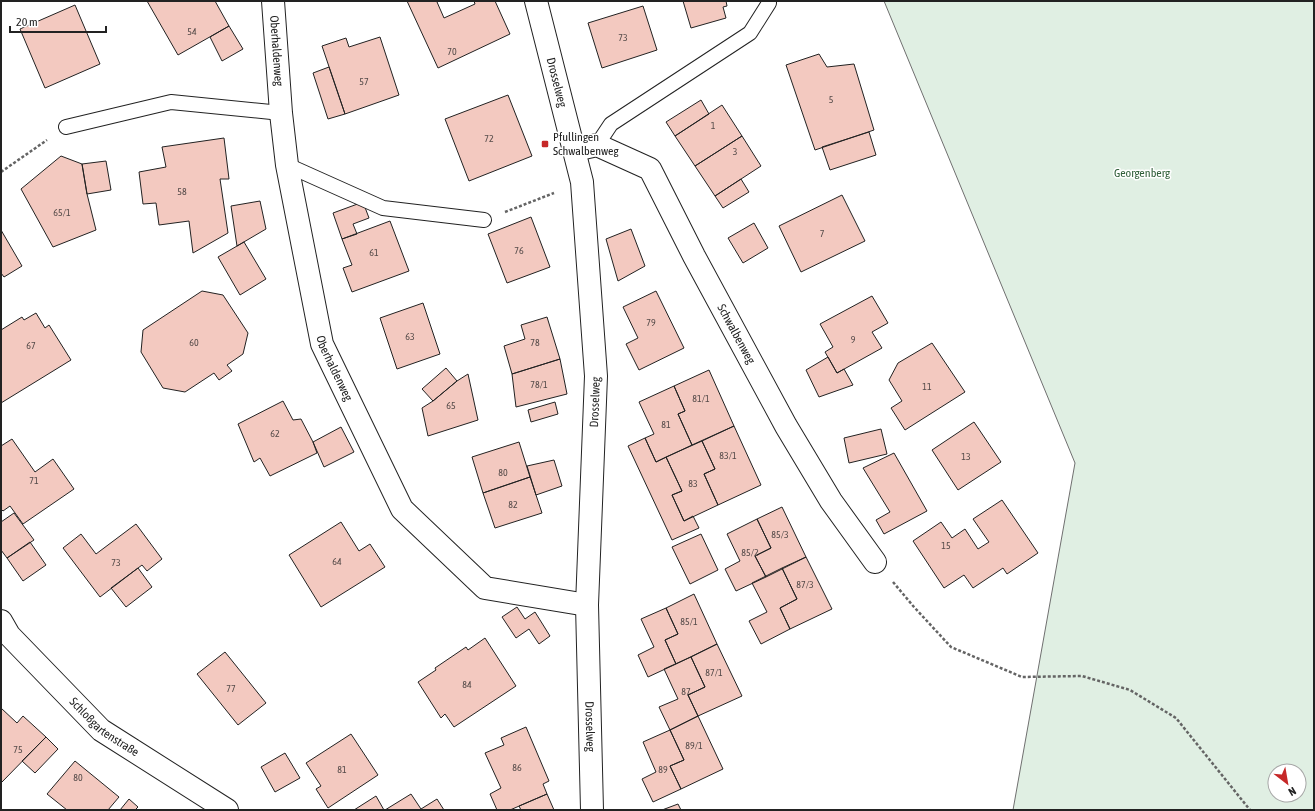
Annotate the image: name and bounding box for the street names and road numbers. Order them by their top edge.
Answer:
street label: Oberhaldenweg [267,15,286,88]
street label: Drosselweg [544,56,570,109]
street label: Schwalbenweg [714,302,758,367]
street label: Oberhaldenweg [314,334,356,404]
street label: Drosselweg [587,376,603,428]
street label: Schloßgartenstraße [67,695,142,759]
street label: Drosselweg [582,701,598,753]

